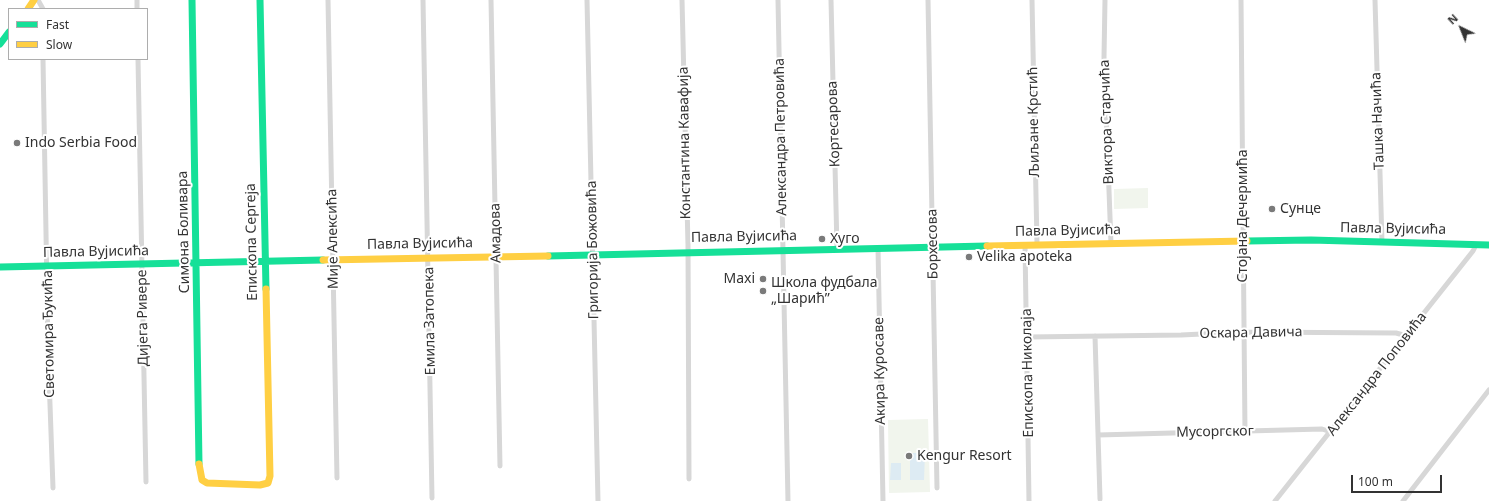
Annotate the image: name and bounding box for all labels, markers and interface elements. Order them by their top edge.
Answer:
legend [8,8,148,60]
north arrow [1441,8,1481,48]
text: N [1444,10,1461,27]
text: Fast [46,16,69,33]
text: Slow [46,36,72,53]
street label: Александра Петровића [771,58,791,216]
street label: Виктора Старчића [1096,59,1118,185]
street label: Константина Кавафија [675,66,695,220]
street label: Љиљане Крстић [1025,67,1043,177]
street label: Ташка Начића [1368,72,1388,170]
street label: Кортесарова [824,81,844,167]
place label: Indo Serbia Food [25,135,137,151]
marker: Indo Serbia Food [12,138,22,148]
street label: Стојана Дечермића [1235,149,1251,283]
street label: Симона Боливара [175,171,193,293]
street label: Григорија Божовића [583,180,603,320]
street label: Епископа Сергеја [243,183,261,301]
street label: Мије Алексића [324,189,342,289]
place label: Сунце [1280,201,1321,217]
street label: Амадова [487,203,505,263]
marker: Сунце [1267,204,1277,214]
street label: Борхесова [924,209,942,279]
street label: Павла Вујисића [1340,220,1446,238]
street label: Павла Вујисића [1015,222,1121,240]
street label: Павла Вујисића [691,228,797,246]
place label: Хуго [830,231,860,247]
marker: Хуго [817,234,827,244]
street label: Павла Вујисића [367,235,473,253]
street label: Павла Вујисића [43,243,149,261]
place label: Velika apoteka [977,249,1072,265]
marker: Velika apoteka [964,252,974,262]
street label: Емила Затопека [421,267,439,375]
street label: Дијега Ривере [134,269,152,367]
street label: Светомира Ђукића [39,270,59,398]
place label: Maxi [723,271,755,287]
marker: Maxi [758,274,768,284]
place label: Школа фудбала „Шарић” [771,275,878,308]
marker: Школа фудбала „Шарић” [758,286,768,296]
street label: Епископа Николаја [1018,308,1038,438]
street label: Александра Поповића [1324,309,1430,439]
street label: Акира Куросаве [871,317,889,425]
street label: Оскара Давича [1199,324,1303,342]
street label: Мусоргског [1176,423,1254,441]
place label: Kengur Resort [917,448,1012,464]
marker: Kengur Resort [904,451,914,461]
scale bar [1353,467,1444,493]
text: 100 m [1358,473,1393,490]

